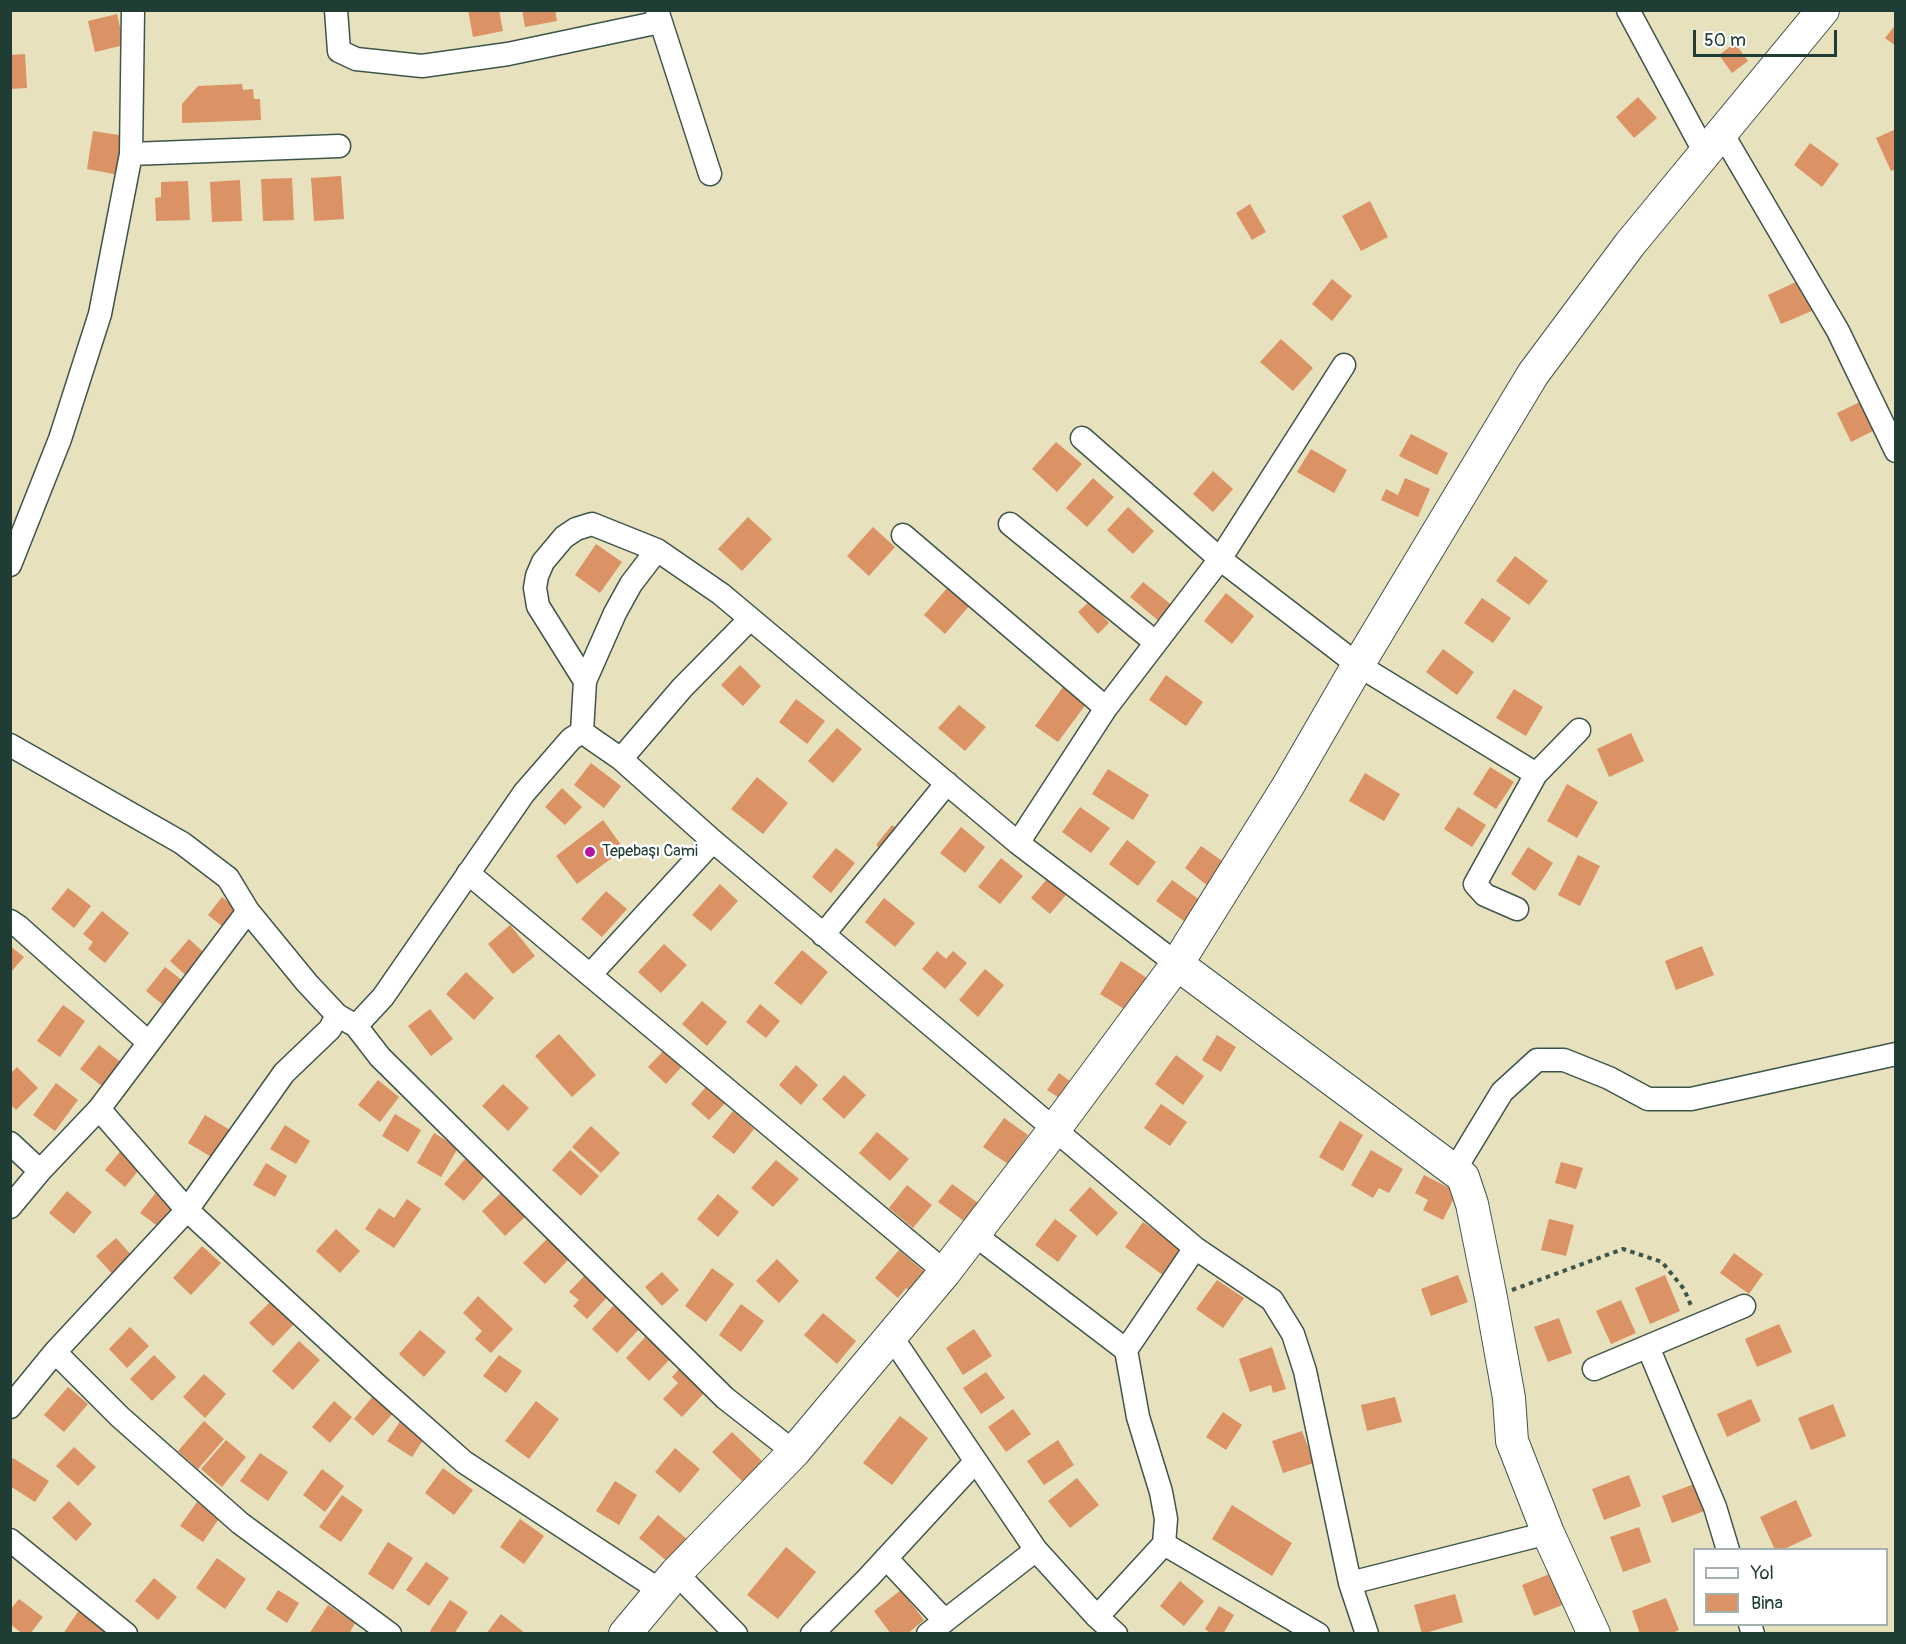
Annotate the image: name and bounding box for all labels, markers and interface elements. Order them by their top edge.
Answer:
scale bar [1696,18,1840,56]
text: 50 m [1704,29,1746,52]
place label: Tepebaşı Cami [602,842,698,862]
marker: Tepebaşı Cami [583,845,597,859]
legend [1693,1548,1888,1626]
text: Yol [1751,1562,1774,1585]
text: Bina [1751,1592,1783,1615]

